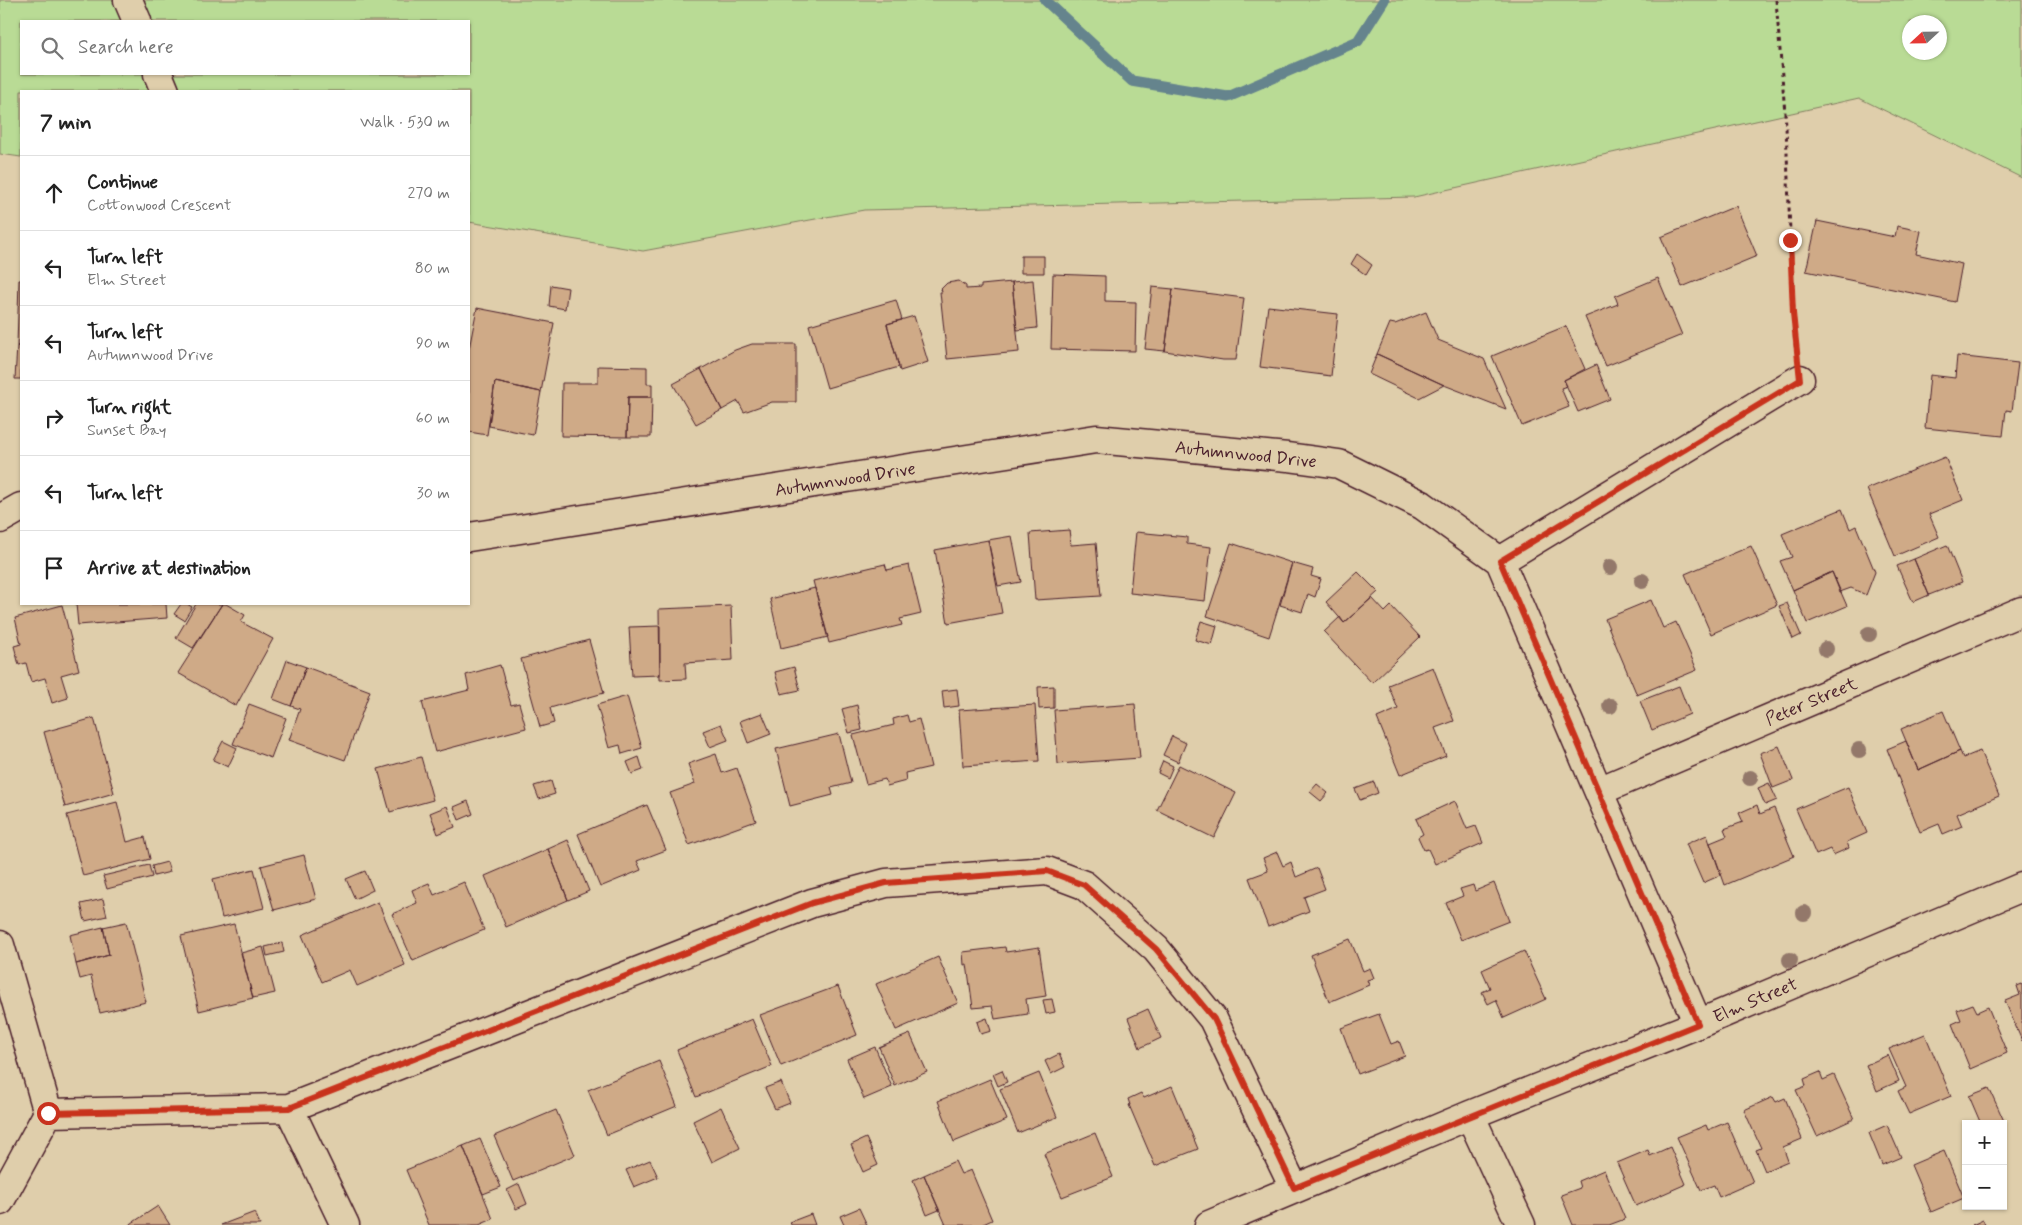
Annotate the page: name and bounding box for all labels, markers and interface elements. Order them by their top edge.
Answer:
north arrow [1902,15,1947,60]
search box [20,20,470,75]
icon: search [38,34,66,62]
text: Search here [78,35,174,60]
text: 7 min [40,109,92,137]
text: Walk · 530 m [360,112,450,133]
text: Continue [87,170,158,195]
icon: ahead [40,179,68,207]
text: 270 m [407,183,450,204]
text: Cottonwood Crescent [87,195,232,216]
route end [1779,229,1802,252]
text: Turn left [87,245,163,270]
icon: left [40,254,68,282]
text: 80 m [415,258,450,279]
text: Elm Street [87,270,167,291]
text: Turn left [87,320,163,345]
icon: left [40,329,68,357]
text: 90 m [416,333,450,354]
text: Autumnwood Drive [87,345,213,366]
text: Turn right [87,395,171,420]
icon: right [40,404,68,432]
text: 60 m [416,408,450,429]
text: Sunset Bay [87,420,166,441]
street label: Autumnwood Drive [1174,436,1318,474]
street label: Autumnwood Drive [773,457,917,503]
icon: left [40,479,68,507]
text: Turn left [87,481,163,506]
text: 30 m [417,483,450,504]
icon: arrive [40,554,68,582]
text: Arrive at destination [87,556,251,581]
street label: Peter Street [1762,672,1861,732]
street label: Elm Street [1710,972,1801,1029]
route start [37,1102,60,1125]
map controls [1962,1120,2007,1210]
button: + [1962,1120,2007,1165]
button: − [1962,1165,2007,1210]

